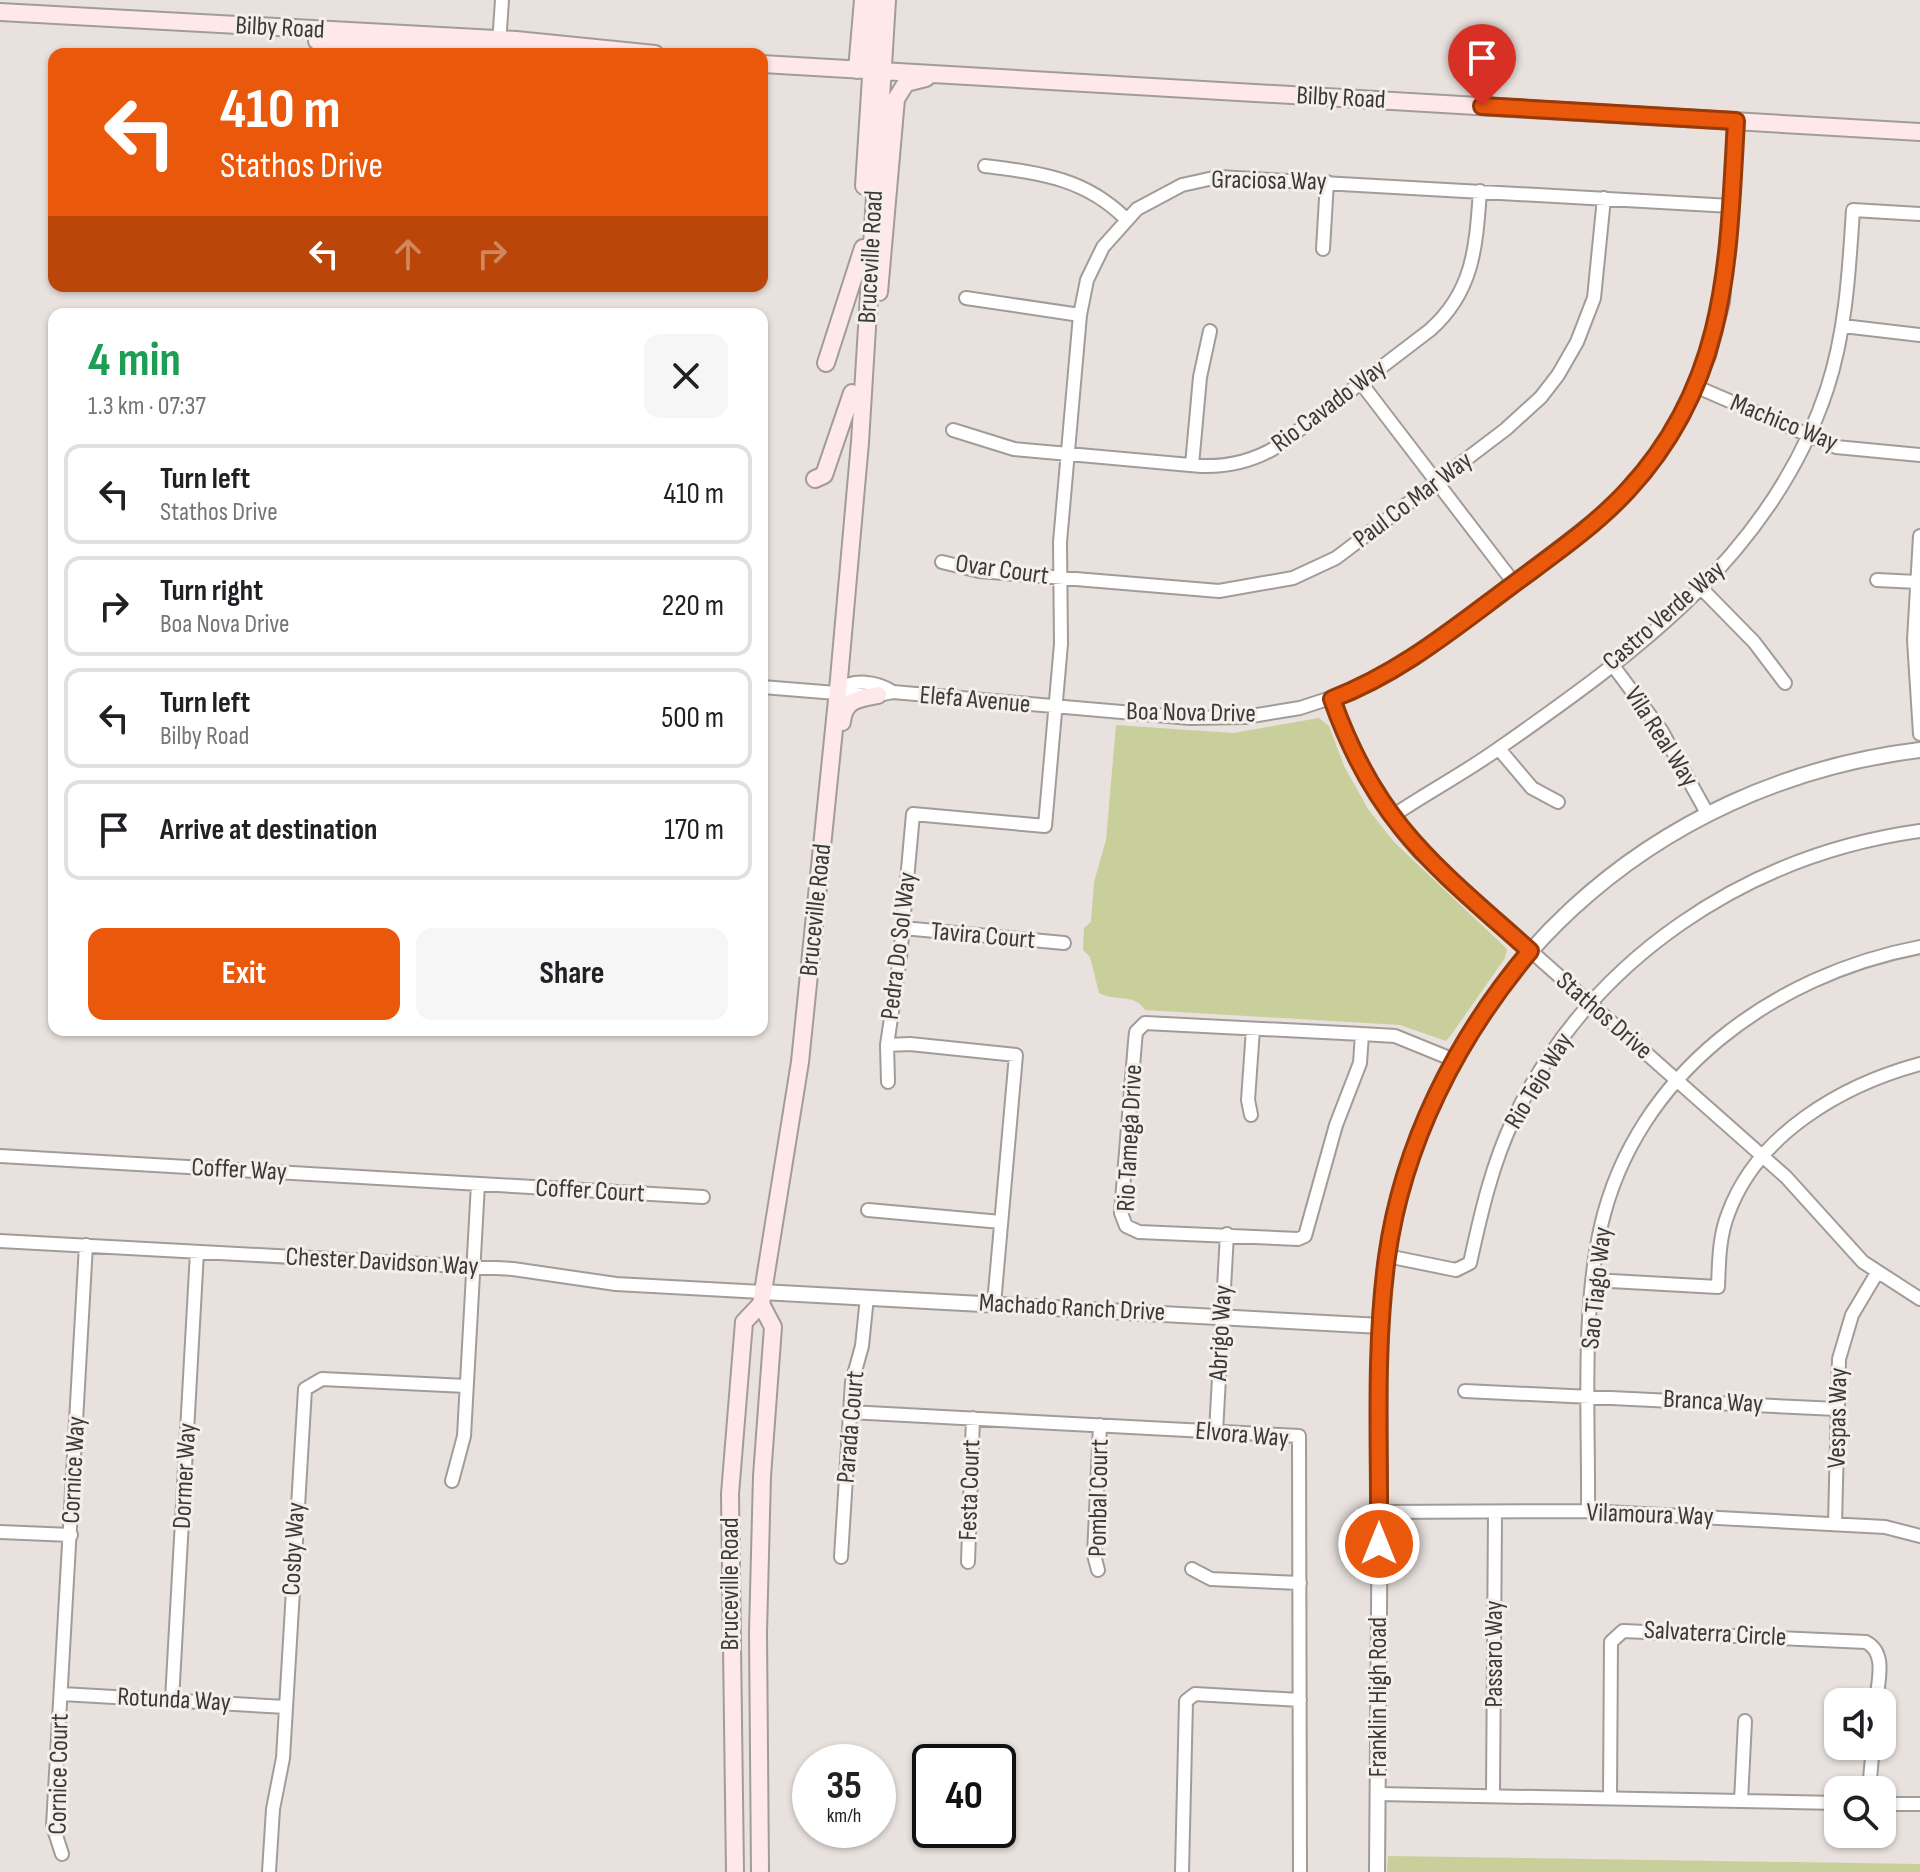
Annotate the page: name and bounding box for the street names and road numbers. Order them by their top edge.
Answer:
street label: Bilby Road [235,10,325,46]
street label: Bilby Road [1296,80,1386,116]
street label: Graciosa Way [1211,164,1327,198]
street label: Bruceville Road [852,190,890,324]
street label: Rio Cavado Way [1266,353,1392,459]
street label: Machico Way [1726,387,1842,459]
street label: Paul Co Mar Way [1347,445,1479,555]
street label: Ovar Court [953,548,1051,592]
street label: Castro Verde Way [1597,555,1731,677]
street label: Elefa Avenue [918,680,1032,720]
street label: Vila Real Way [1617,681,1705,793]
street label: Boa Nova Drive [1126,696,1256,730]
street label: Bruceville Road [794,842,838,978]
street label: Pedra Do Sol Way [875,871,923,1021]
street label: Tavira Court [930,916,1036,956]
street label: Stathos Drive [1549,966,1659,1066]
street label: Rio Tejo Way [1498,1027,1580,1135]
street label: Rio Tamega Drive [1111,1064,1149,1212]
street label: Coffer Way [190,1152,288,1188]
street label: Coffer Court [535,1173,645,1209]
street label: Sao Tiago Way [1575,1225,1619,1351]
street label: Chester Davidson Way [285,1241,479,1283]
street label: Abrigo Way [1203,1284,1239,1383]
street label: Machado Ranch Drive [978,1288,1166,1328]
street label: Vespas Way [1822,1367,1854,1469]
street label: Parada Court [831,1370,871,1484]
street label: Branca Way [1662,1384,1764,1420]
street label: Cornice Way [56,1415,92,1525]
street label: Elvora Way [1194,1415,1290,1455]
street label: Dormer Way [167,1422,203,1530]
street label: Festa Court [953,1439,987,1541]
street label: Pombal Court [1082,1439,1116,1557]
street label: Vilamoura Way [1586,1497,1714,1533]
street label: Cosby Way [276,1502,312,1596]
street label: Bruceville Road [715,1518,746,1650]
street label: Passaro Way [1479,1601,1510,1708]
street label: Salvaterra Circle [1643,1615,1787,1653]
street label: Franklin High Road [1363,1617,1394,1777]
street label: Rotunda Way [117,1682,231,1718]
street label: Cornice Court [42,1713,76,1835]

